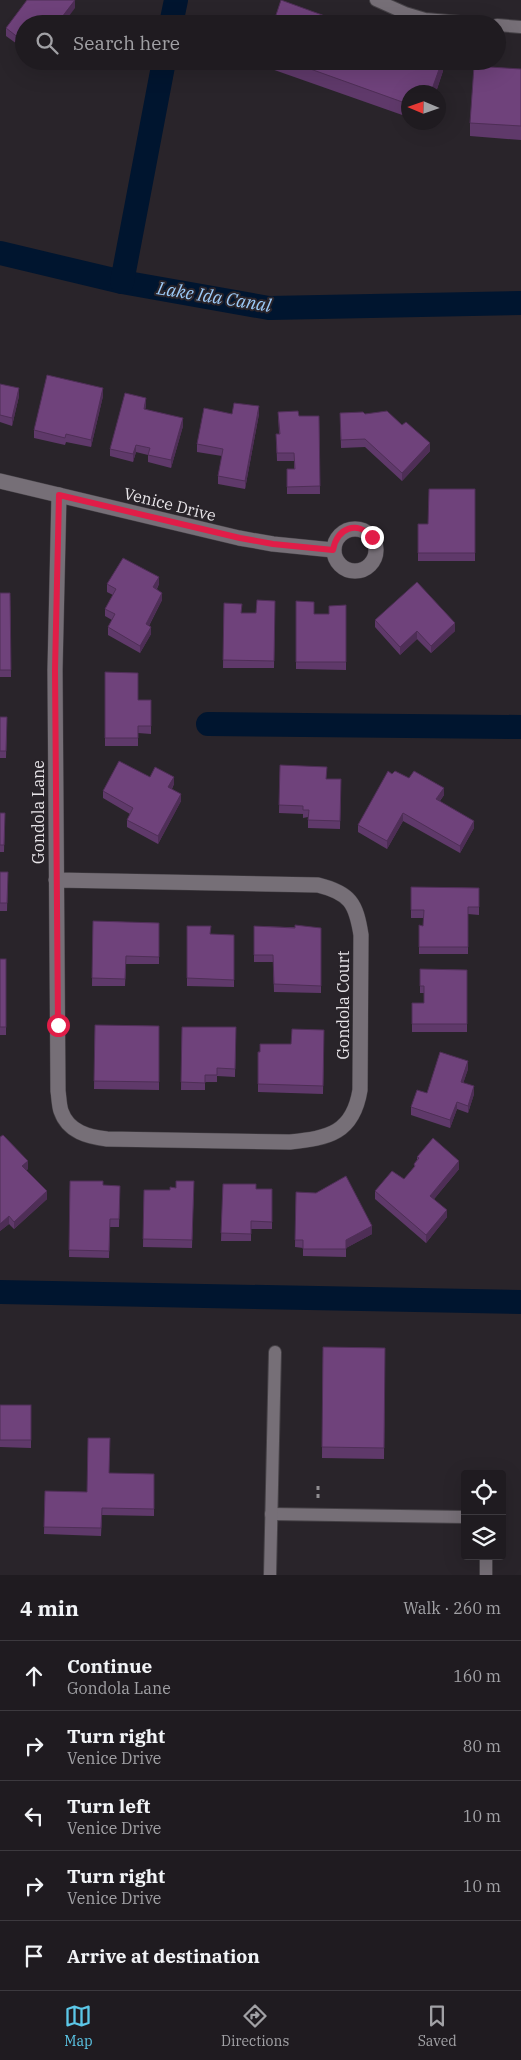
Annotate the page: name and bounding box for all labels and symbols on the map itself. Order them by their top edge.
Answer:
north arrow [401,85,446,130]
water label: Lake Ida Canal [154,276,274,317]
street label: Venice Drive [122,483,218,525]
route end [361,526,384,549]
street label: Gondola Lane [28,760,48,864]
street label: Gondola Court [333,950,353,1059]
route start [47,1014,70,1037]

